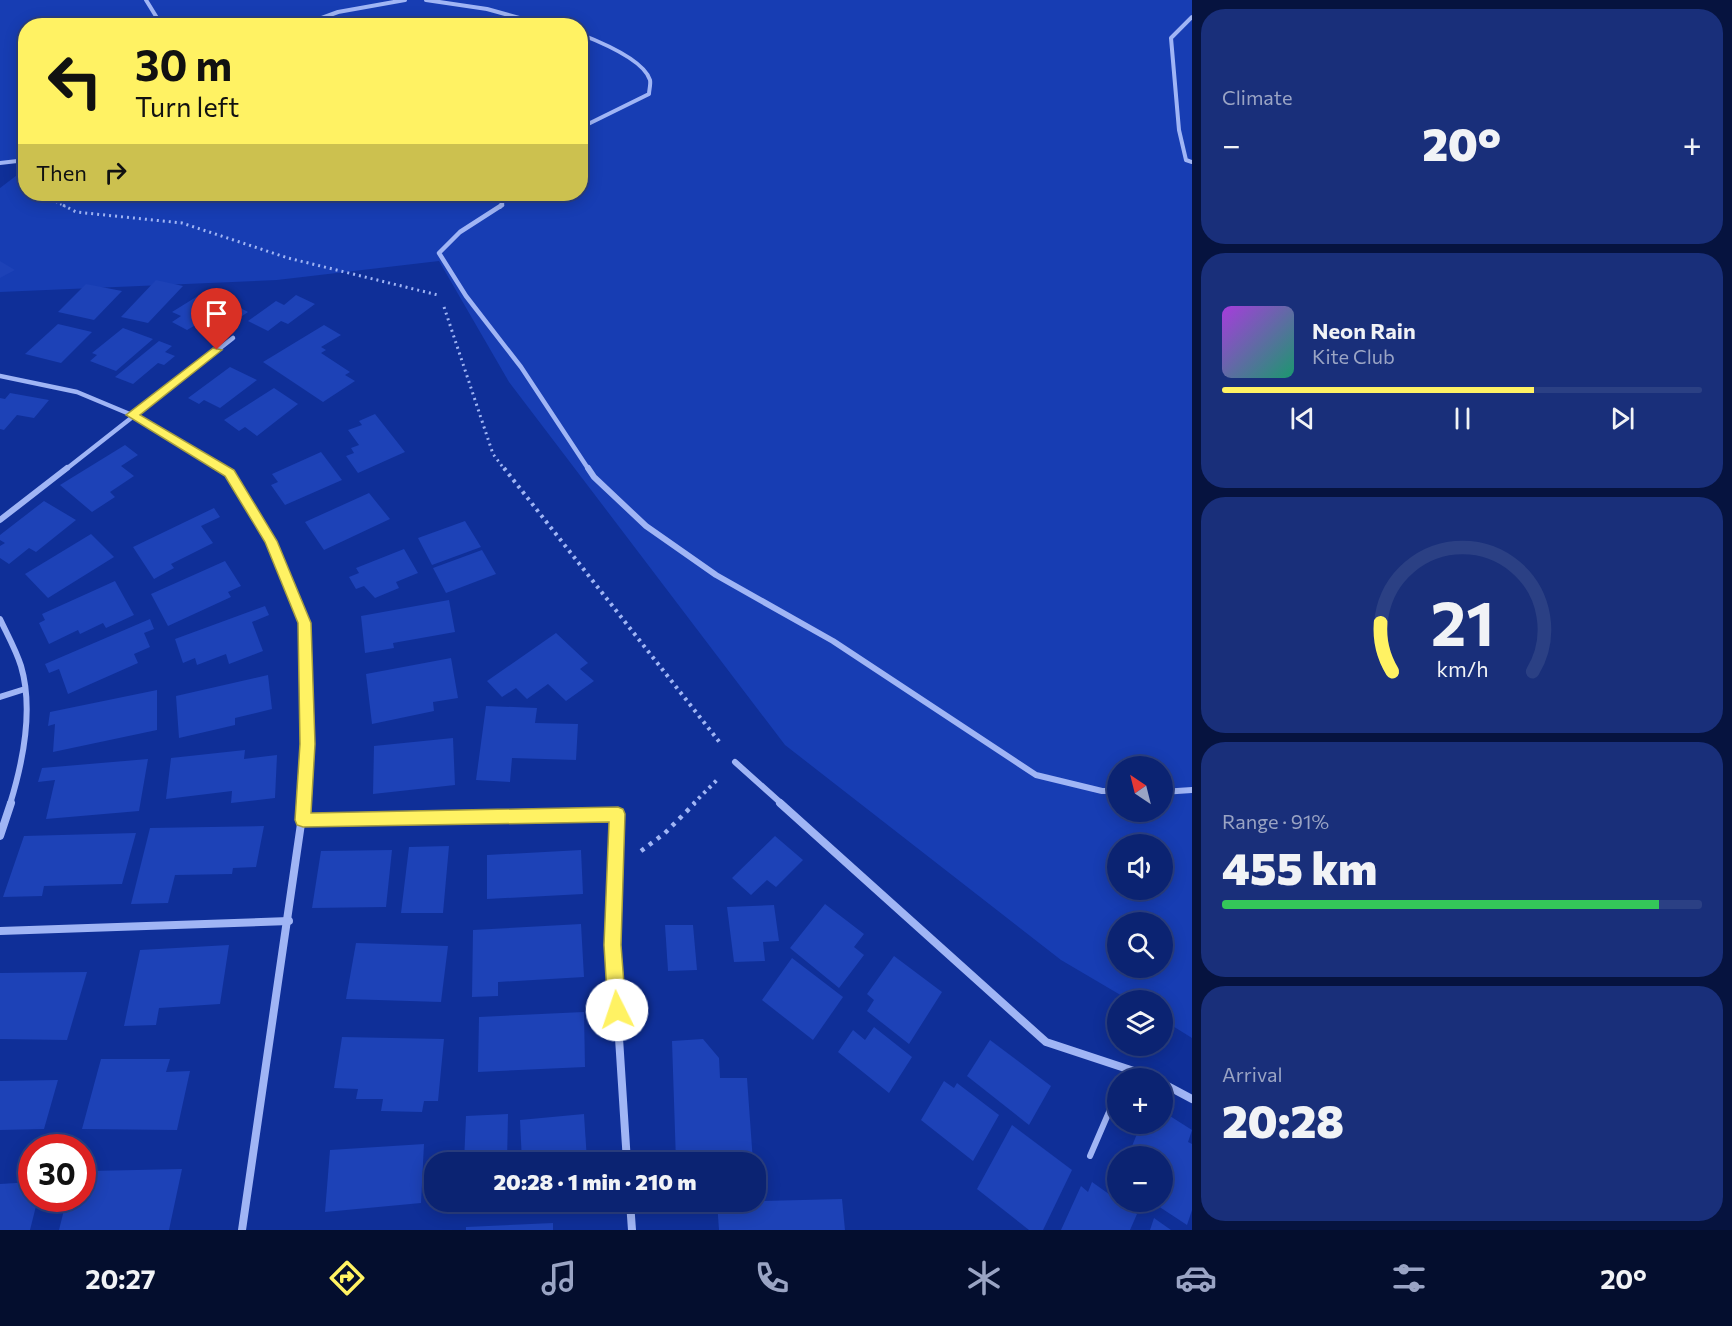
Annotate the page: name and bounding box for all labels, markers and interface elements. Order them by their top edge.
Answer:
text: 30 m [135,38,232,90]
icon: left [36,42,114,120]
text: Climate [1222,85,1292,109]
text: Turn left [135,90,239,123]
text: 20° [1422,115,1501,170]
text: − [1222,123,1241,164]
text: + [1683,123,1702,164]
icon: right [99,156,132,189]
text: Then [36,159,87,186]
pin [191,288,242,350]
icon: arrive [200,297,233,330]
text: Neon Rain [1312,317,1416,344]
text: Kite Club [1312,344,1395,368]
icon: previous [1286,402,1319,435]
icon: pause [1446,402,1479,435]
icon: next [1606,402,1639,435]
text: 21 [1430,583,1494,659]
text: km/h [1436,655,1488,681]
north arrow [1107,756,1173,822]
map controls [1107,756,1173,1212]
text: Range · 91% [1222,809,1329,833]
button: sound [1107,834,1173,900]
text: 455 km [1222,839,1377,894]
button: search [1107,912,1173,978]
position arrow [585,978,649,1042]
button: layers [1107,990,1173,1056]
text: Arrival [1222,1062,1283,1086]
button: + [1107,1068,1173,1134]
text: 20:28 [1222,1092,1344,1147]
speed limit sign: 30 [18,1134,96,1212]
button: − [1107,1146,1173,1212]
text: 20:28 · 1 min · 210 m [494,1168,696,1195]
icon: directions [326,1257,368,1299]
icon: music [538,1257,580,1299]
icon: phone [751,1257,793,1299]
icon: climate [963,1257,1005,1299]
icon: car [1175,1257,1217,1299]
icon: filters [1388,1257,1430,1299]
text: 20:27 [85,1262,156,1295]
text: 20° [1600,1262,1647,1295]

